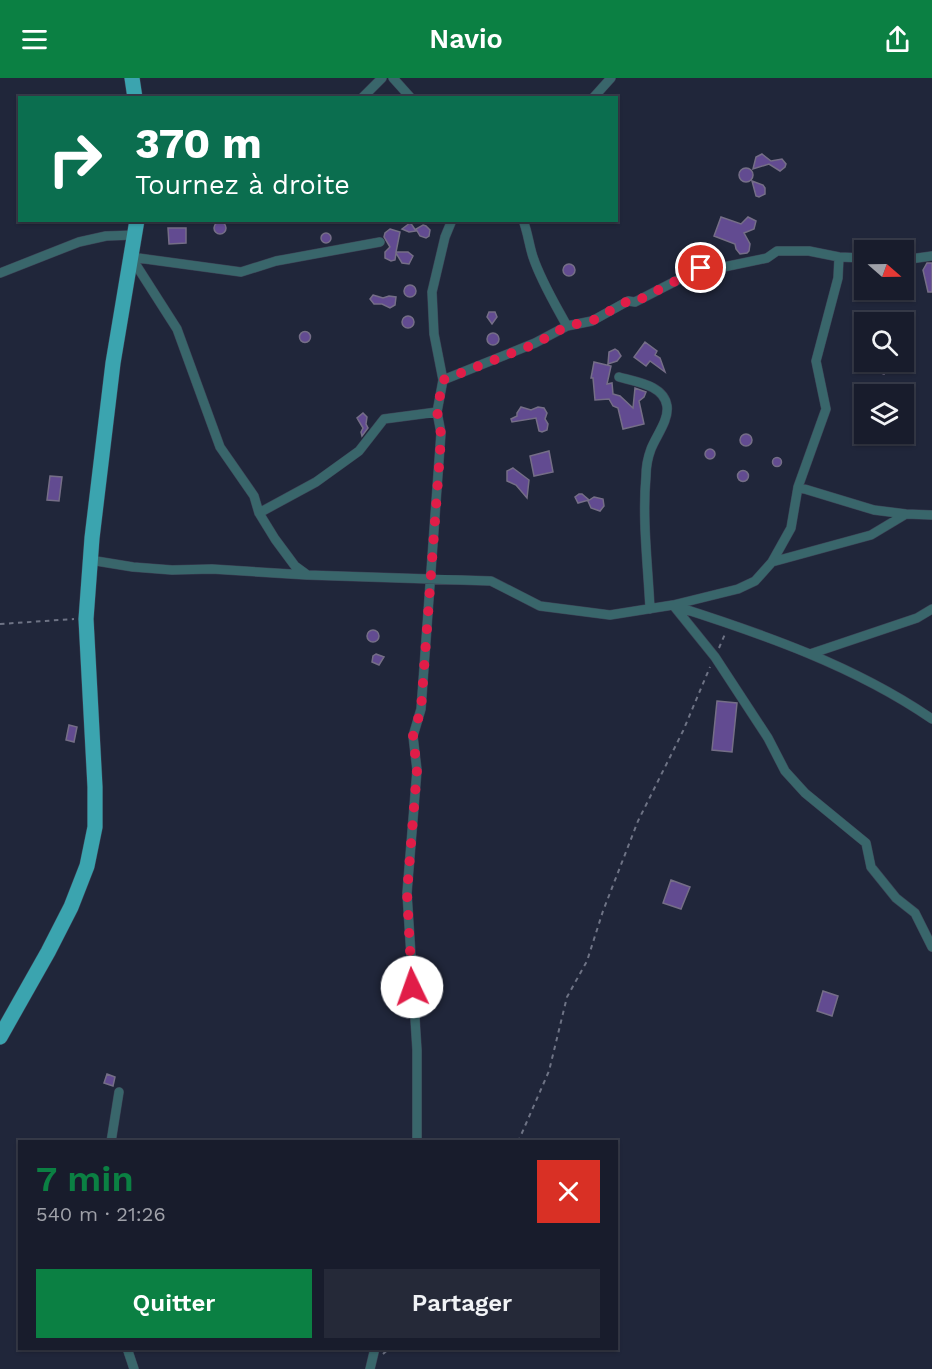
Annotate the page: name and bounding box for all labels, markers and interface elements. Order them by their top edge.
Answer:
icon: menu [18,23,51,56]
text: Navio [429,23,503,55]
icon: share [881,23,914,56]
text: 370 m [135,119,262,168]
icon: right [36,120,114,198]
text: Tournez à droite [135,169,350,201]
north arrow [854,240,914,300]
map controls [854,240,914,444]
pin [675,242,726,293]
icon: arrive [684,251,717,284]
button: search [854,312,914,372]
button: layers [854,384,914,444]
position arrow [380,955,444,1019]
text: 7 min [36,1158,134,1200]
button: close [537,1160,600,1223]
text: 540 m · 21:26 [36,1202,166,1226]
button: Quitter [36,1269,312,1338]
button: Partager [324,1269,600,1338]

